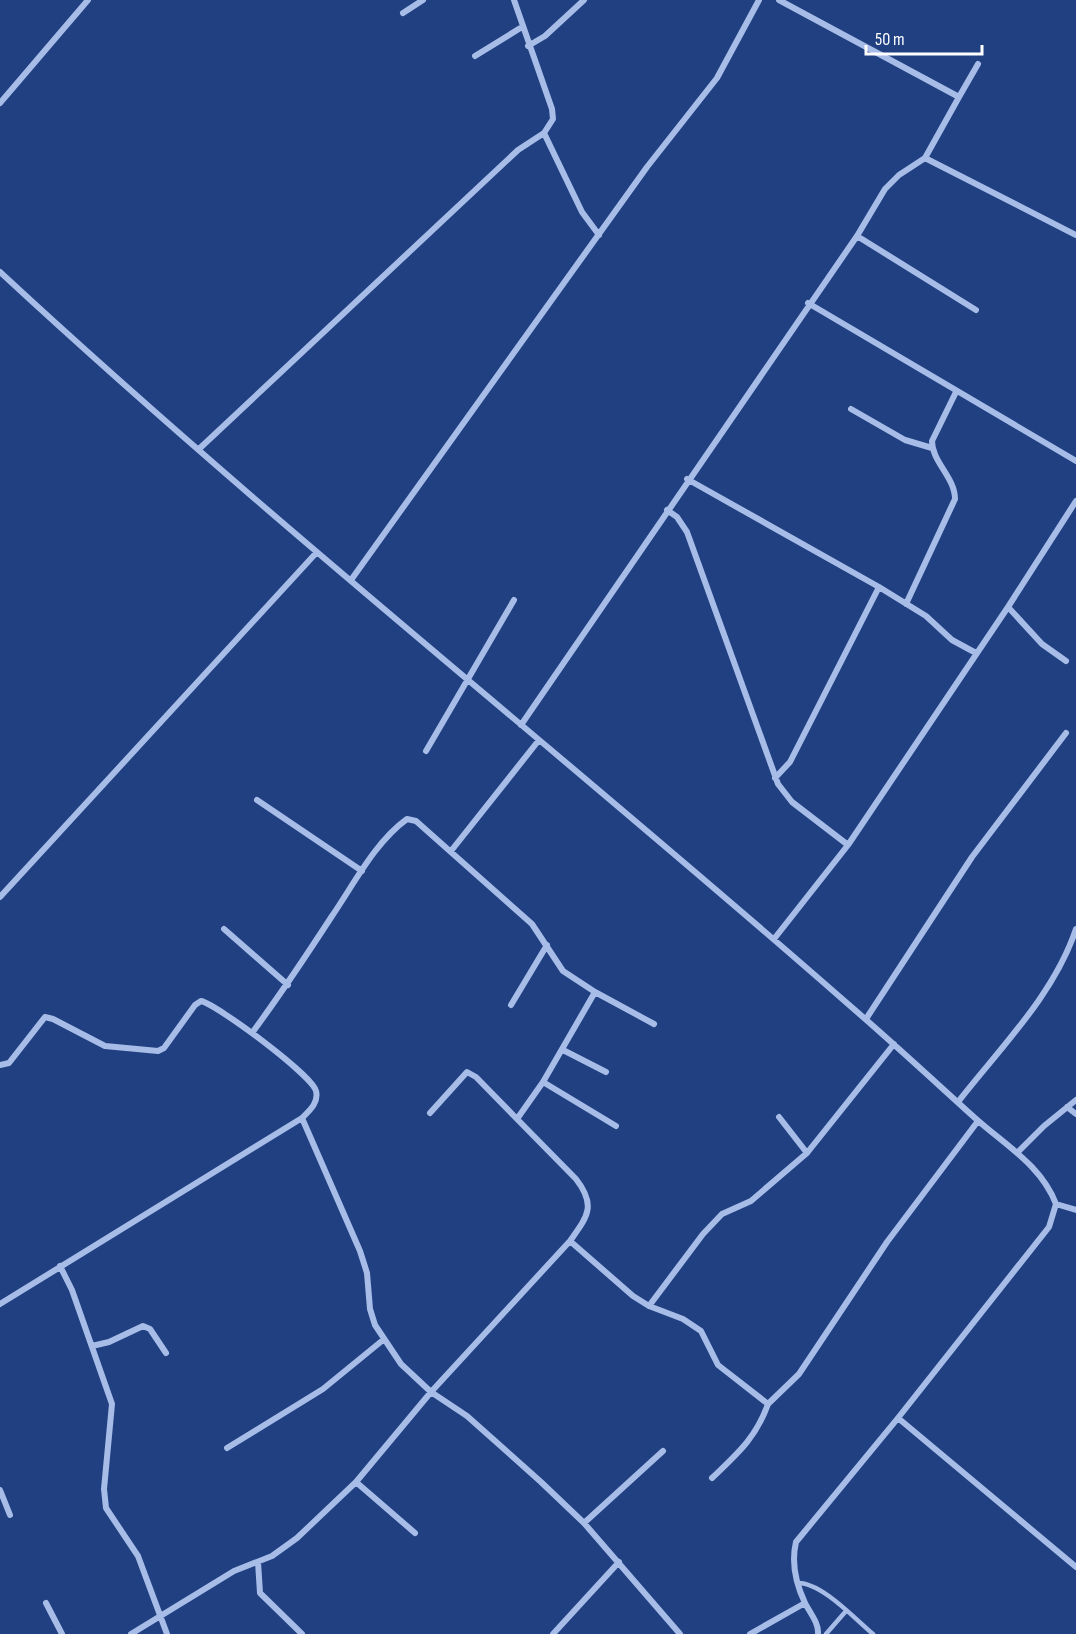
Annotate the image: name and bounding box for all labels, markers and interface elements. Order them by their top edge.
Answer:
scale bar [866,18,982,56]
text: 50 m [875,29,905,50]

